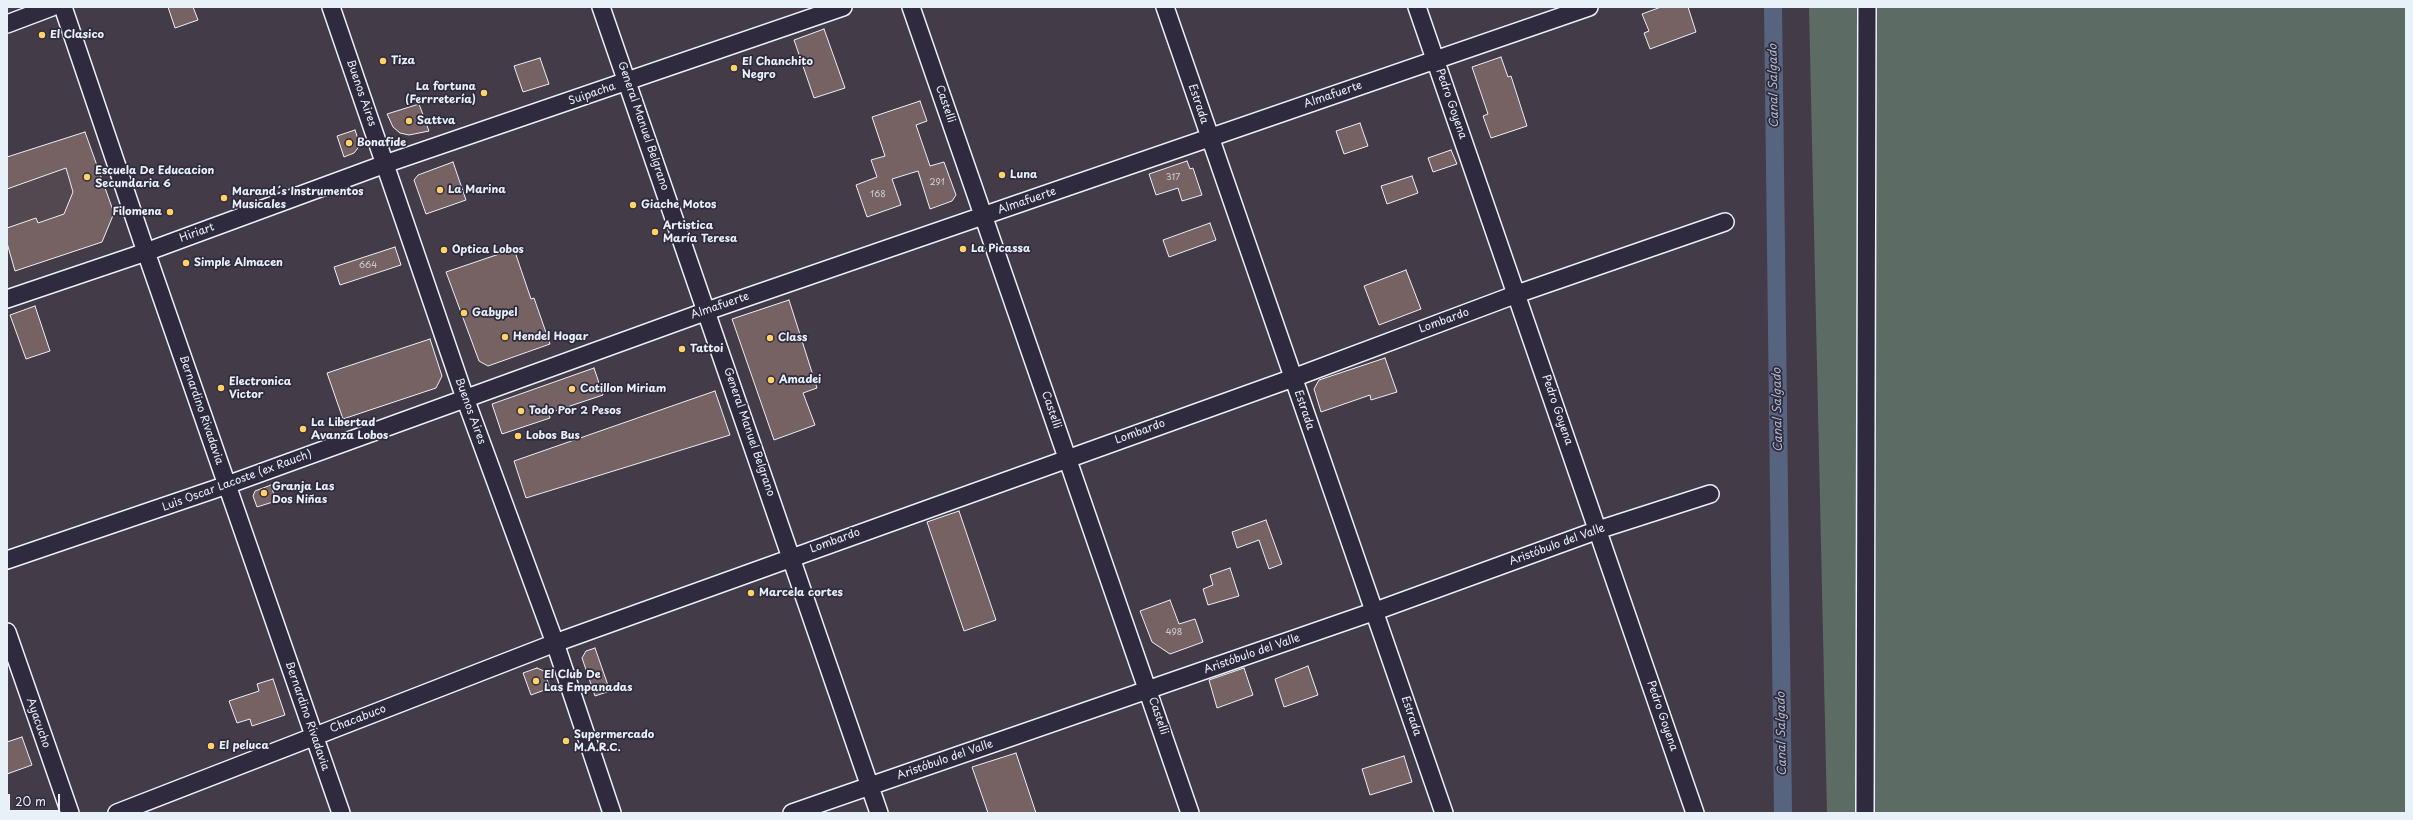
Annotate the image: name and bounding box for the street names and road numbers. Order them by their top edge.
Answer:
street label: Buenos Aires [343,58,379,128]
street label: General Manuel Belgrano [615,60,671,192]
street label: Pedro Goyena [1433,67,1469,141]
street label: Almafuerte [1302,79,1364,111]
street label: Suipacha [567,80,617,108]
street label: Estrada [1185,82,1211,126]
street label: Castelli [932,83,958,125]
street label: Almafuerte [996,185,1058,217]
street label: Hiriart [178,221,216,245]
street label: Almafuerte [689,290,751,322]
street label: Lombardo [1417,306,1471,336]
street label: Bernardino Rivadavia [176,354,226,466]
street label: General Manuel Belgrano [721,366,777,498]
street label: Pedro Goyena [1539,373,1575,447]
street label: Buenos Aires [452,376,488,446]
street label: Estrada [1291,388,1317,432]
street label: Castelli [1038,389,1064,431]
street label: Lombardo [1113,417,1167,447]
street label: Luis Oscar Lacoste (ex Rauch) [160,448,314,514]
street label: Aristóbulo del Valle [1507,522,1607,568]
street label: Lombardo [808,526,862,556]
street label: Aristóbulo del Valle [1202,631,1302,677]
street label: Bernardino Rivadavia [282,660,332,772]
street label: Pedro Goyena [1644,679,1680,753]
street label: Estrada [1398,694,1424,738]
street label: Castelli [1145,695,1171,737]
street label: Ayacucho [23,696,53,750]
street label: Chacabuco [328,702,388,736]
street label: Aristóbulo del Valle [895,737,995,783]

